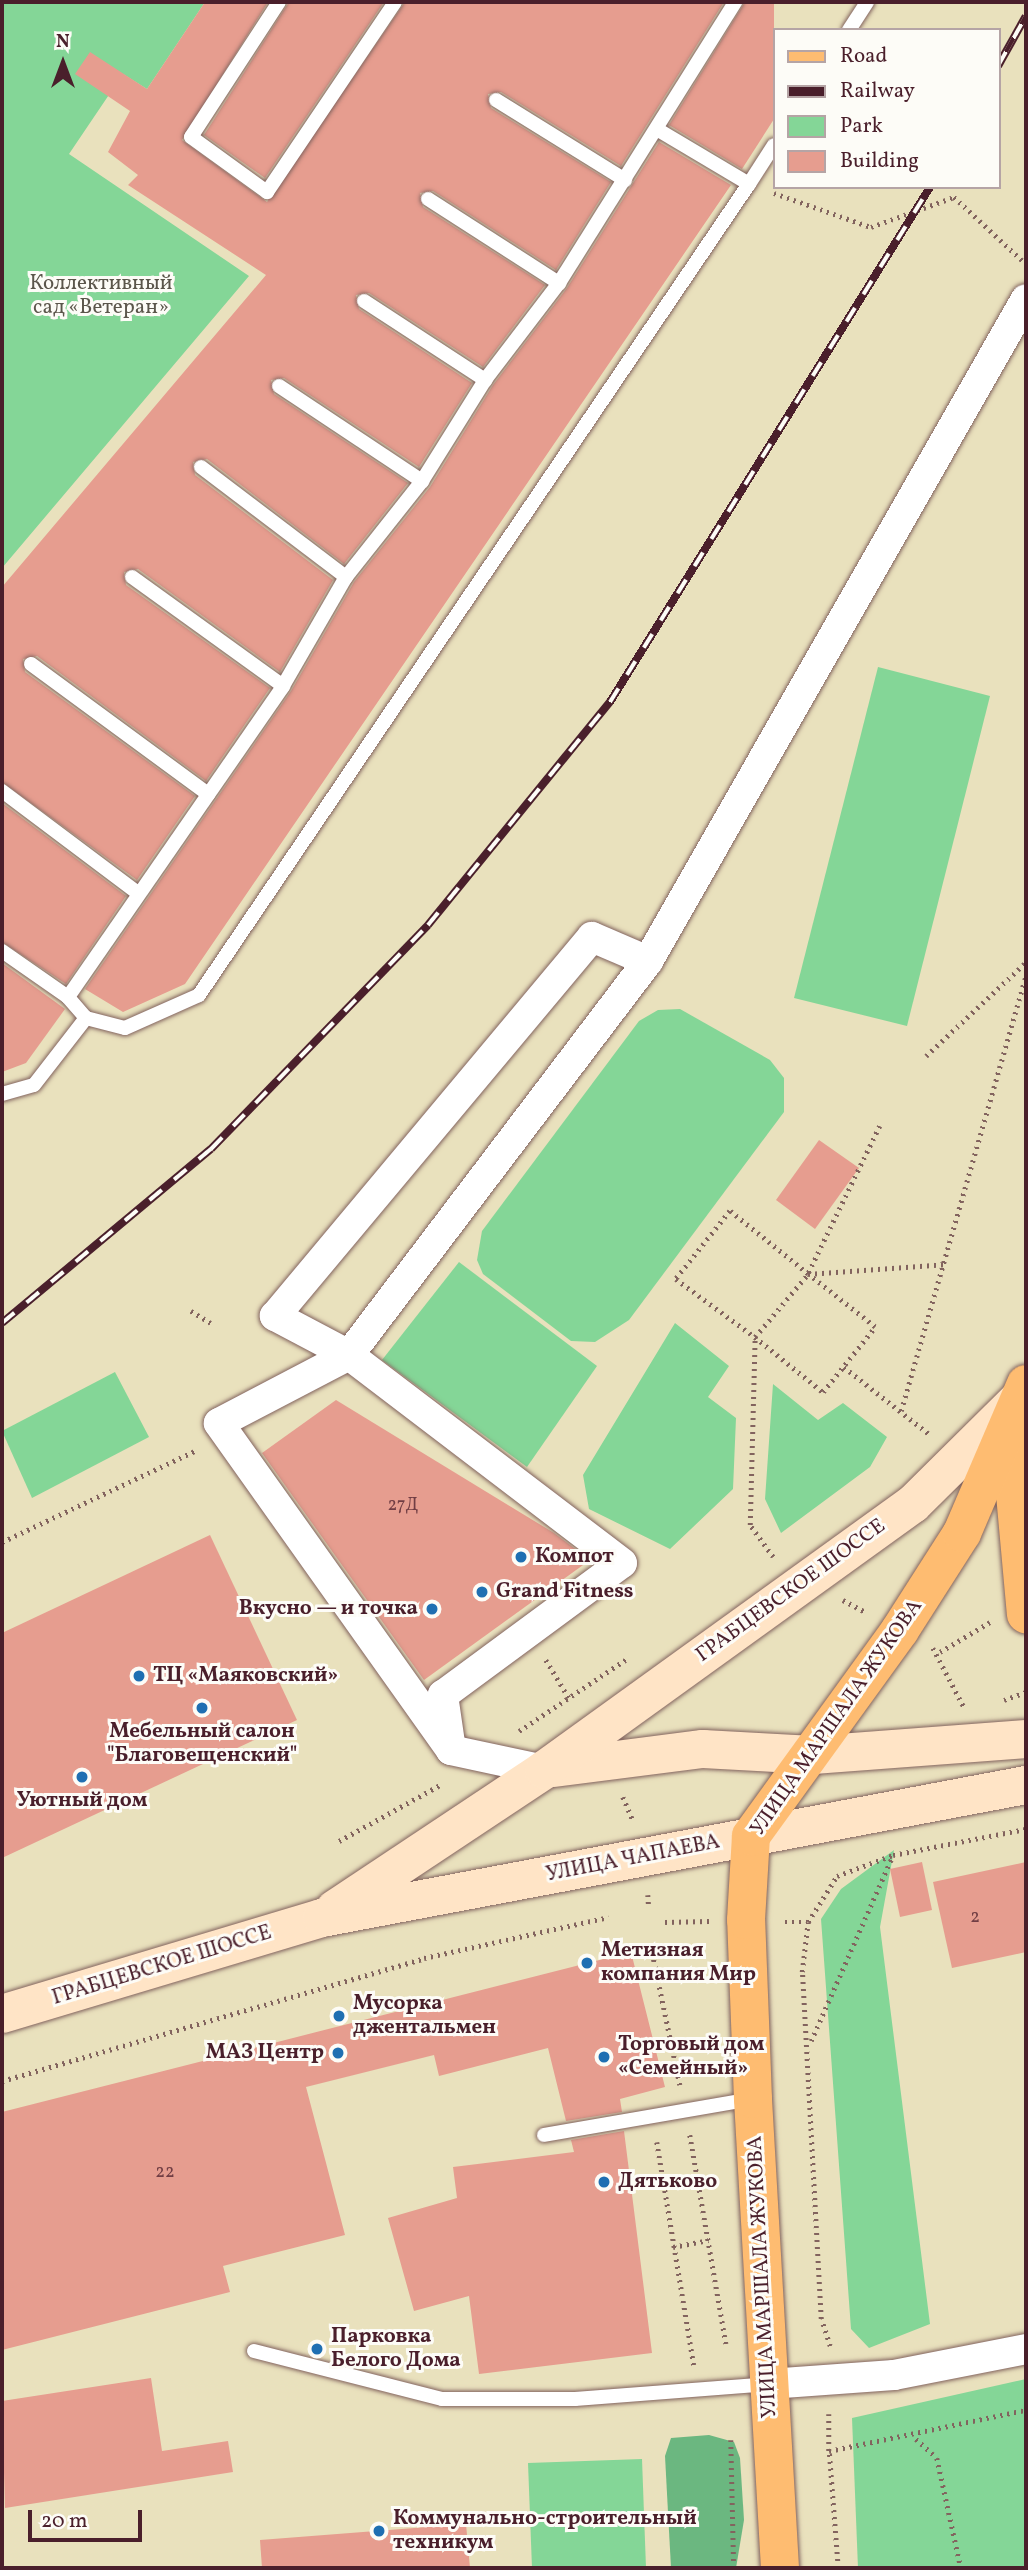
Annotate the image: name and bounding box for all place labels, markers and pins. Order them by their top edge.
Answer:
place label: Компот [535,1544,614,1570]
marker: Компот [513,1549,529,1565]
place label: Grand Fitness [496,1579,634,1605]
marker: Grand Fitness [474,1584,490,1600]
place label: Вкусно — и точка [237,1596,418,1622]
marker: Вкусно — и точка [424,1601,440,1617]
place label: ТЦ «Маяковский» [153,1663,338,1689]
marker: ТЦ «Маяковский» [131,1668,147,1684]
marker: Мебельный салон "Благовещенский" [194,1700,210,1716]
place label: Мебельный салон "Благовещенский" [107,1719,297,1769]
marker: Уютный дом [74,1769,90,1785]
place label: Уютный дом [17,1788,147,1814]
place label: Метизная компания Мир [601,1938,756,1988]
marker: Метизная компания Мир [579,1955,595,1971]
place label: Мусорка джентальмен [353,1991,496,2041]
marker: Мусорка джентальмен [331,2008,347,2024]
place label: Торговый дом «Семейный» [618,2032,764,2082]
place label: МАЗ Центр [206,2040,324,2066]
marker: МАЗ Центр [330,2045,346,2061]
marker: Торговый дом «Семейный» [596,2049,612,2065]
place label: Дятьково [618,2169,717,2195]
marker: Дятьково [596,2174,612,2190]
place label: Парковка Белого Дома [331,2324,461,2374]
marker: Парковка Белого Дома [309,2341,325,2357]
place label: Коммунально-строительный техникум [393,2506,697,2556]
marker: Коммунально-строительный техникум [371,2523,387,2539]

